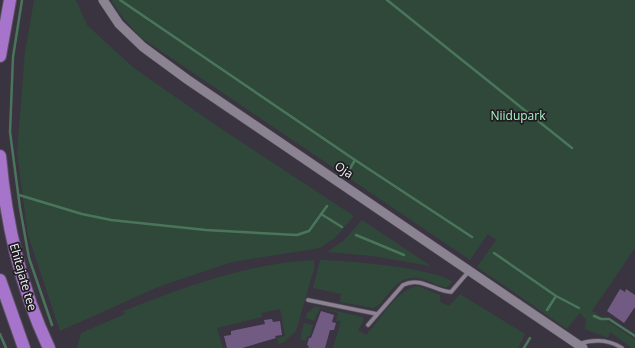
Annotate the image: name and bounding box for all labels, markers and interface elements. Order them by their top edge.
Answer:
park label: Niidupark [490,107,546,124]
street label: Oja [332,157,357,182]
street label: Ehitajate tee [6,241,41,313]

